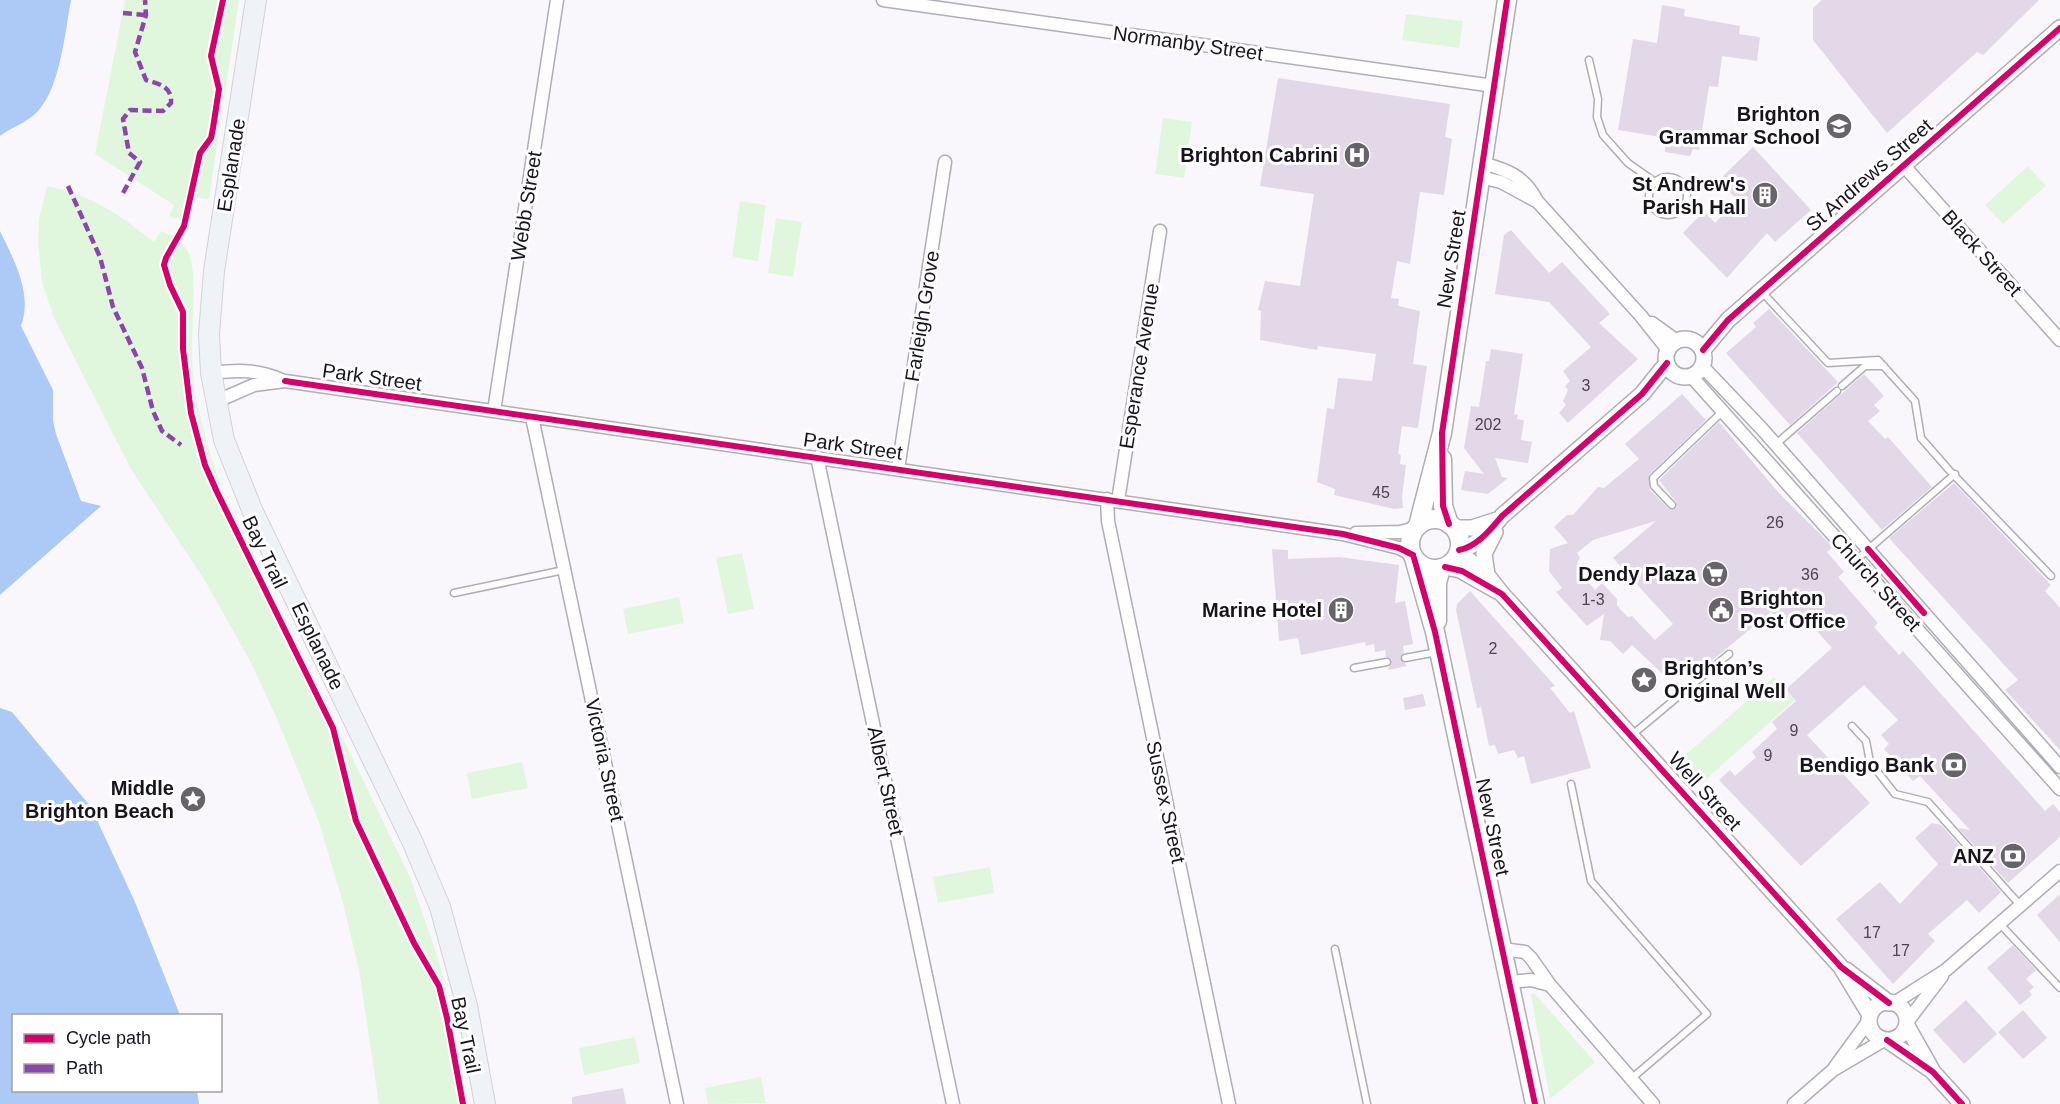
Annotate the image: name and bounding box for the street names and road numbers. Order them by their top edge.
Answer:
street label: Normanby Street [1112,22,1265,64]
street label: St Andrews Street [1801,114,1937,236]
street label: Esplanade [213,117,249,213]
street label: Webb Street [506,149,546,262]
street label: Black Street [1938,206,2027,301]
street label: New Street [1432,208,1470,310]
street label: Farleigh Grove [901,249,943,383]
street label: Esperance Avenue [1115,282,1163,450]
street label: Park Street [321,359,423,395]
street label: Park Street [802,428,904,464]
street label: Bay Trail [238,512,292,592]
street label: Church Street [1827,529,1926,636]
street label: Esplanade [287,599,349,693]
street label: Victoria Street [581,696,629,824]
street label: Albert Street [864,724,908,838]
street label: Sussex Street [1142,739,1190,866]
street label: Well Street [1664,747,1746,835]
street label: New Street [1472,776,1514,878]
street label: Bay Trail [447,995,485,1075]

